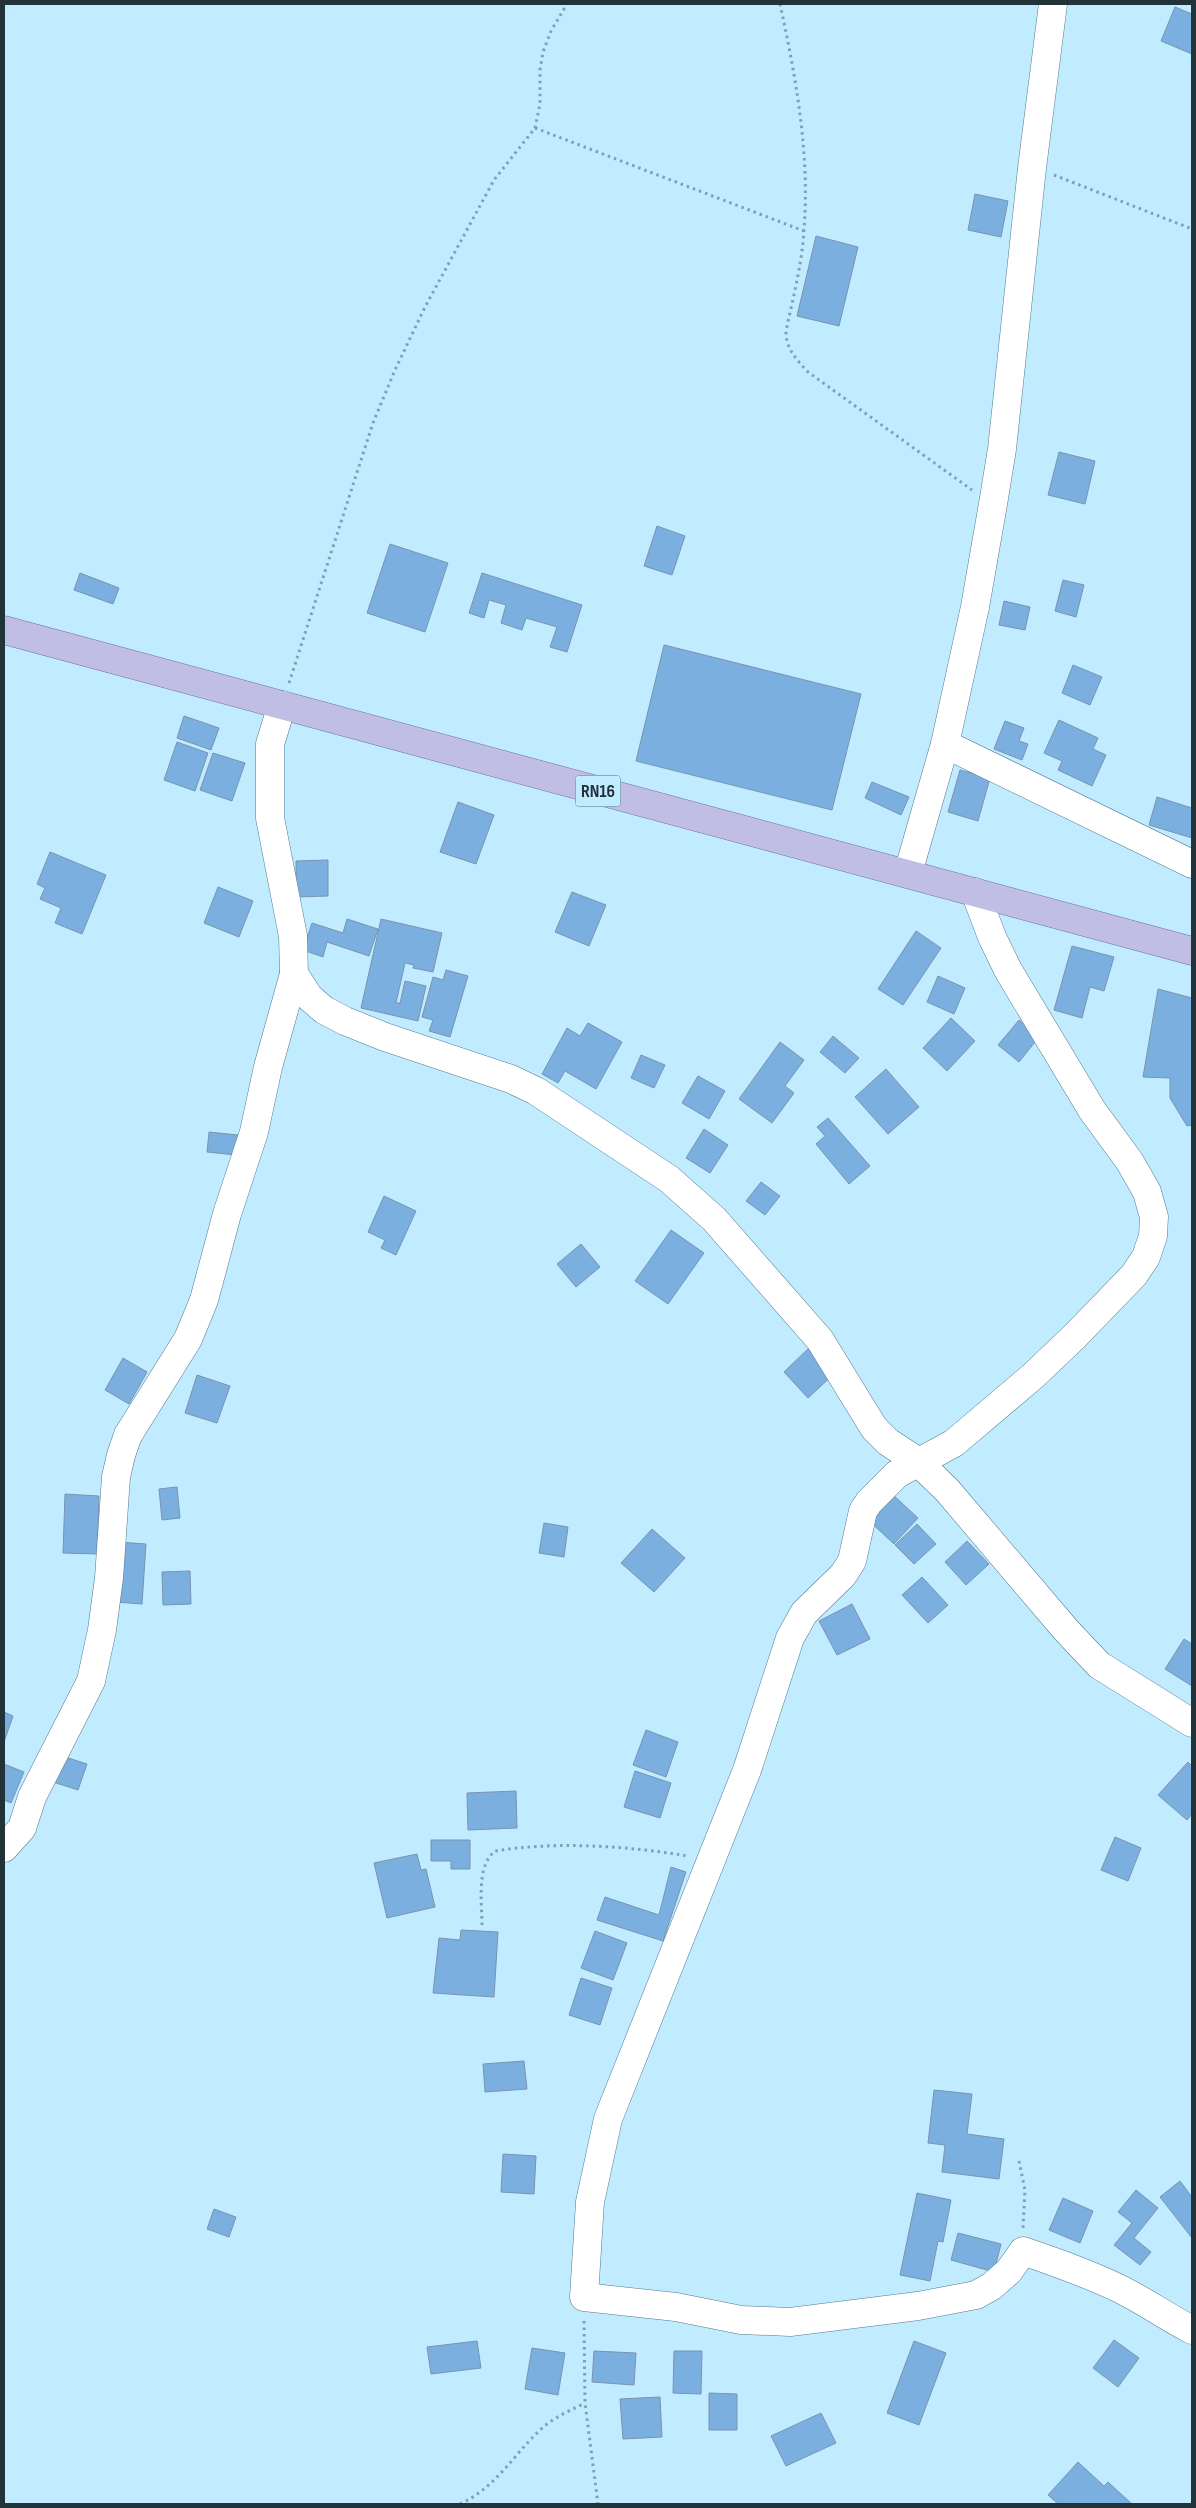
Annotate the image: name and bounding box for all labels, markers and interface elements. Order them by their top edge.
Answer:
road number: RN16 [576,776,620,806]

